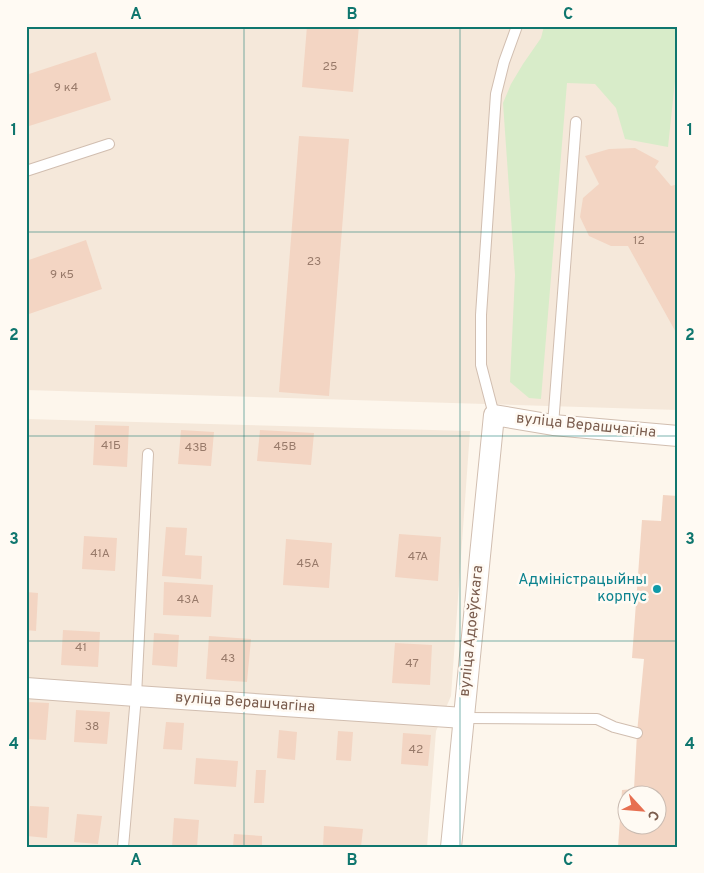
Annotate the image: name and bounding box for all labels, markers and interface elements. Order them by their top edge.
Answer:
text: A [130,5,142,25]
text: B [346,5,358,25]
text: C [563,5,573,25]
house number: 25 [323,59,337,75]
house number: 9 к4 [54,80,78,96]
text: 1 [11,121,17,141]
text: 1 [687,121,693,141]
house number: 12 [633,233,645,249]
house number: 23 [307,254,321,270]
house number: 9 к5 [50,267,74,283]
text: 2 [9,326,19,346]
text: 2 [685,326,695,346]
street label: вуліца Верашчагіна [515,409,657,443]
house number: 41Б [101,438,121,454]
house number: 45В [274,439,297,455]
house number: 43В [185,440,207,456]
text: 3 [9,530,19,550]
text: 3 [685,530,695,550]
house number: 41А [90,546,110,562]
house number: 47А [408,549,428,565]
house number: 45А [297,556,319,572]
street label: вуліца Адоеўскага [456,564,488,698]
place label: Адміністрацыйны корпус [518,571,647,607]
marker: Адміністрацыйны корпус [651,583,663,595]
house number: 43А [177,592,199,608]
house number: 41 [75,640,87,656]
house number: 43 [221,651,235,667]
house number: 47 [405,656,419,672]
street label: вуліца Верашчагіна [174,689,316,717]
house number: 38 [85,719,99,735]
text: 4 [9,735,19,755]
text: 4 [685,735,695,755]
house number: 42 [409,742,423,758]
north arrow [616,786,666,836]
text: С [643,807,662,823]
text: A [130,851,142,871]
text: B [346,851,358,871]
text: C [563,851,573,871]

